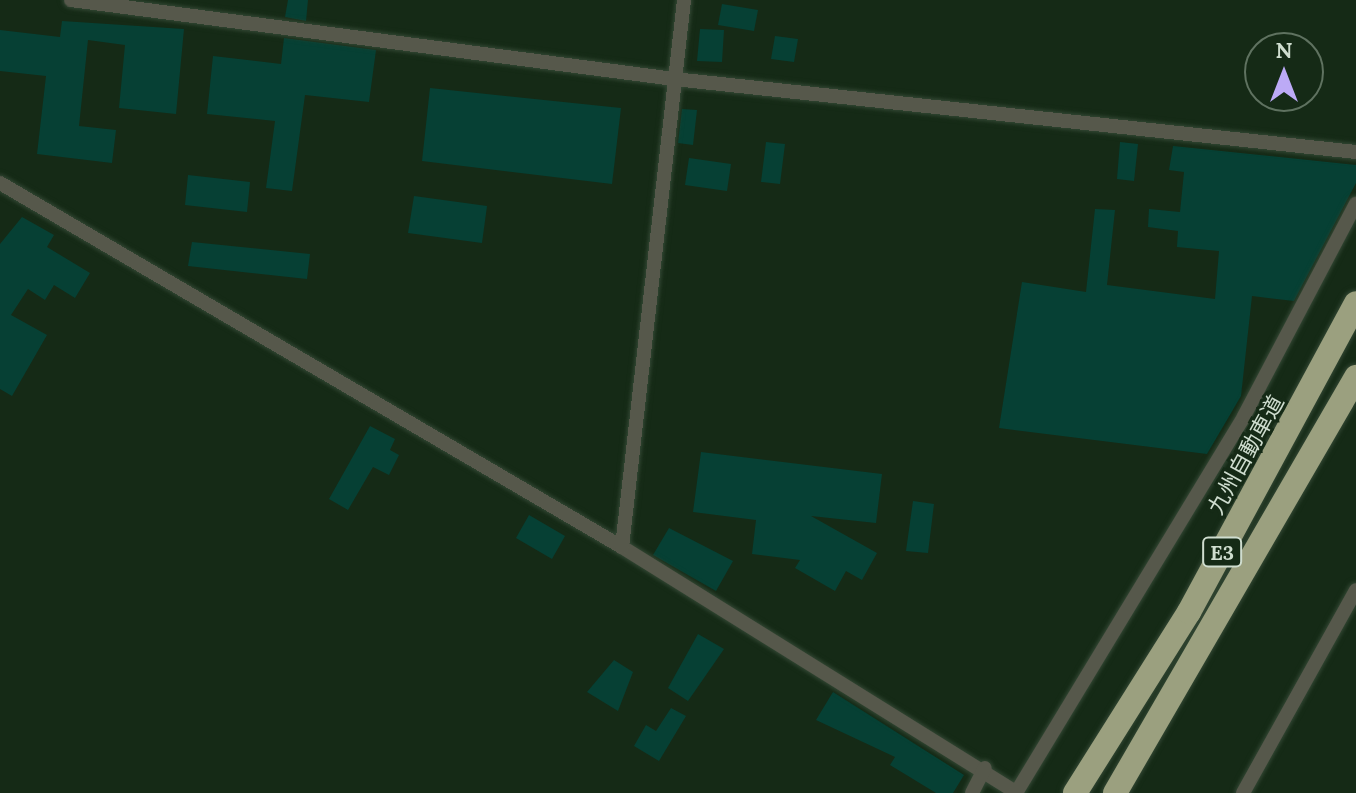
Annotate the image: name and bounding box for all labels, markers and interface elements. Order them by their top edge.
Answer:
north arrow [1244,32,1324,112]
text: N [1275,36,1293,64]
street label: 九州自動車道 [1202,391,1290,519]
road number: E3 [1202,536,1242,568]

